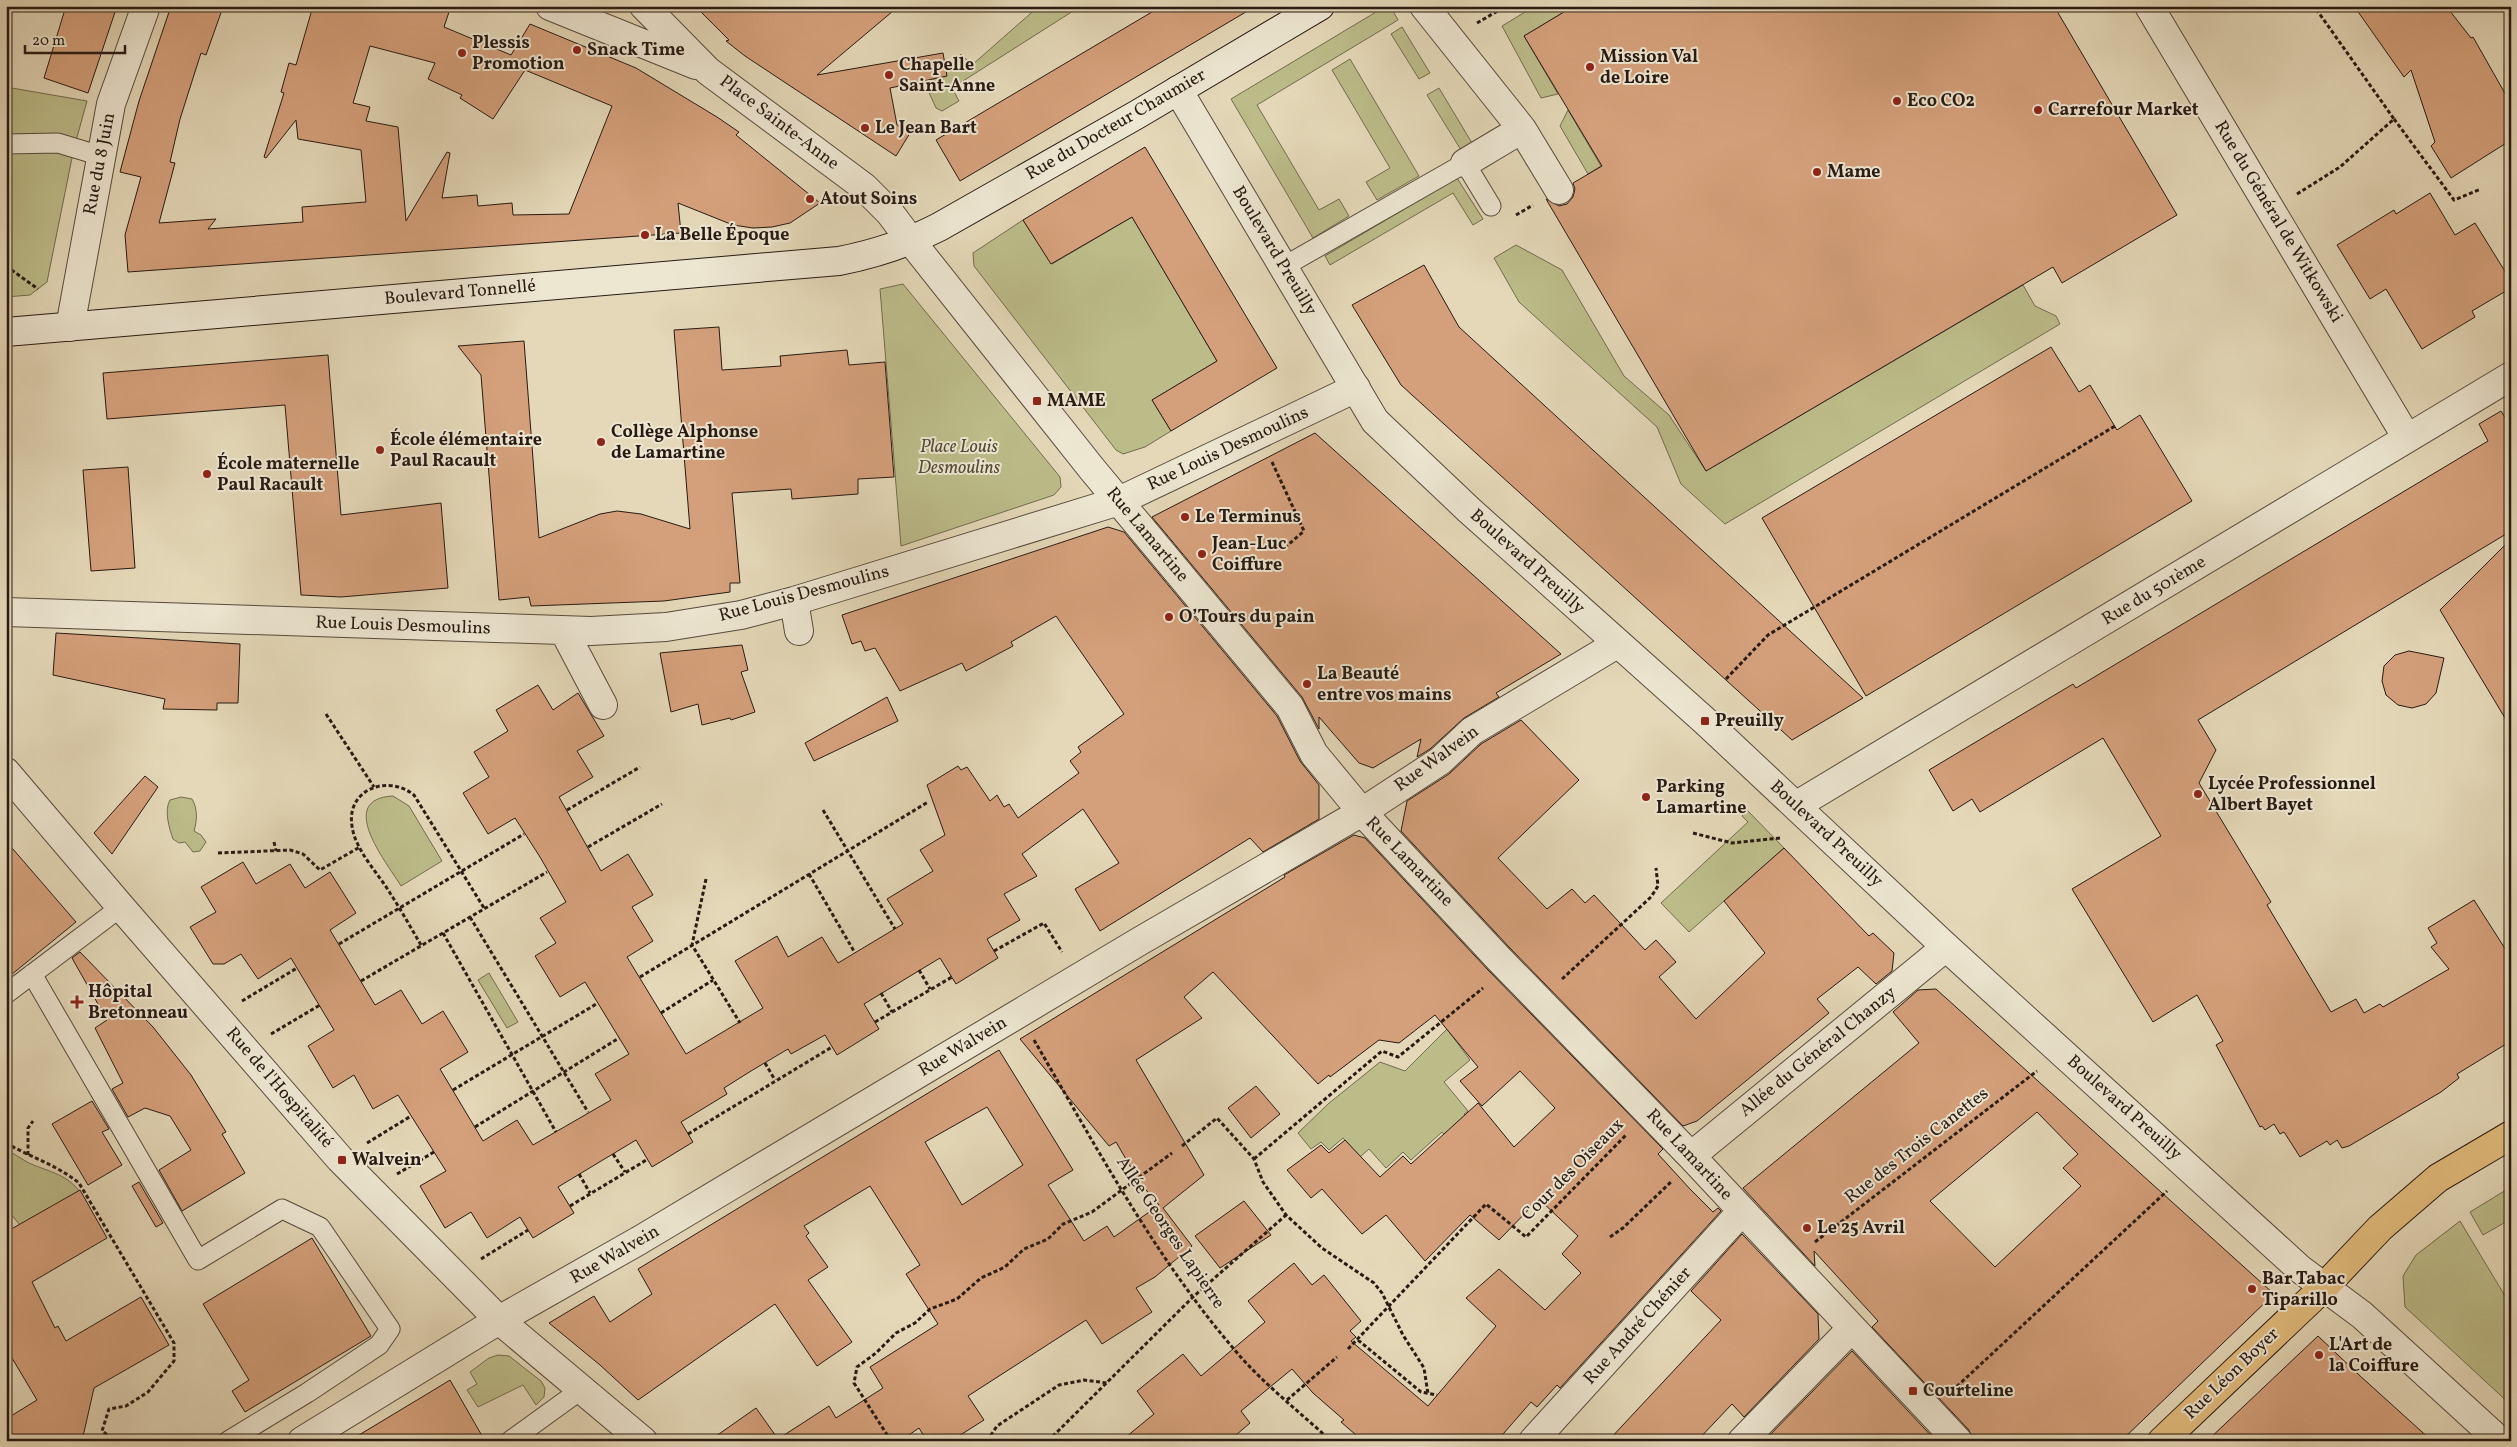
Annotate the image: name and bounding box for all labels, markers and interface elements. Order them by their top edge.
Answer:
scale bar [25,22,125,54]
text: 20 m [32,31,65,52]
place label: Plessis Promotion [472,31,565,77]
place label: Snack Time [587,38,685,63]
marker: Snack Time [571,44,583,56]
place label: Mission Val de Loire [1600,45,1698,91]
marker: Plessis Promotion [456,47,468,59]
place label: Chapelle Saint-Anne [899,53,995,99]
marker: Mission Val de Loire [1584,61,1596,73]
street label: Rue du Docteur Chaumier [1021,63,1211,187]
marker: Chapelle Saint-Anne [883,69,895,81]
street label: Place Sainte-Anne [714,70,844,176]
place label: Eco CO2 [1907,89,1975,114]
marker: Eco CO2 [1891,95,1903,107]
place label: Carrefour Market [2048,98,2199,123]
marker: Carrefour Market [2032,104,2044,116]
street label: Rue du 8 Juin [78,111,122,217]
place label: Le Jean Bart [875,116,977,141]
street label: Rue du Général de Witkowski [2208,116,2348,328]
marker: Le Jean Bart [859,122,871,134]
place label: Mame [1827,160,1881,185]
marker: Mame [1811,166,1823,178]
street label: Boulevard Preuilly [1225,182,1323,321]
place label: Atout Soins [820,187,917,212]
marker: Atout Soins [804,193,816,205]
place label: La Belle Époque [655,223,789,248]
marker: La Belle Époque [639,229,651,241]
street label: Boulevard Tonnellé [383,274,537,312]
place label: MAME [1047,389,1106,414]
marker: MAME [1031,395,1043,407]
street label: Rue Louis Desmoulins [1143,401,1313,497]
place label: Collège Alphonse de Lamartine [611,420,758,466]
place label: École élémentaire Paul Racault [390,428,542,474]
park label: Place Louis Desmoulins [918,435,1001,481]
marker: Collège Alphonse de Lamartine [595,436,607,448]
marker: École élémentaire Paul Racault [374,444,386,456]
place label: École maternelle Paul Racault [217,452,359,498]
marker: École maternelle Paul Racault [201,468,213,480]
street label: Rue Lamartine [1100,482,1194,588]
street label: Boulevard Preuilly [1464,504,1590,621]
place label: Le Terminus [1195,505,1301,530]
marker: Le Terminus [1179,511,1191,523]
place label: Jean-Luc Coiffure [1211,532,1286,578]
marker: Jean-Luc Coiffure [1196,548,1208,560]
street label: Rue du 501ème [2097,550,2211,632]
street label: Rue Louis Desmoulins [716,559,892,629]
place label: O’Tours du pain [1179,605,1315,630]
street label: Rue Louis Desmoulins [315,610,491,642]
marker: O’Tours du pain [1163,611,1175,623]
place label: La Beauté entre vos mains [1317,662,1452,708]
marker: La Beauté entre vos mains [1301,678,1313,690]
place label: Preuilly [1715,709,1784,734]
marker: Preuilly [1699,715,1711,727]
street label: Rue Walvein [1390,720,1485,798]
place label: Lycée Professionnel Albert Bayet [2208,772,2376,818]
place label: Parking Lamartine [1656,775,1746,821]
street label: Boulevard Preuilly [1764,775,1888,893]
marker: Lycée Professionnel Albert Bayet [2192,788,2204,800]
marker: Parking Lamartine [1640,791,1652,803]
street label: Rue Lamartine [1359,811,1459,913]
place label: Hôpital Bretonneau [88,980,188,1026]
street label: Allée du Général Chanzy [1734,981,1902,1123]
marker: Hôpital Bretonneau [70,995,84,1009]
street label: Rue Walvein [914,1011,1012,1083]
street label: Rue de l'Hospitalité [219,1022,339,1154]
street label: Boulevard Preuilly [2061,1050,2187,1167]
street label: Rue des Trois Canettes [1840,1082,1994,1210]
street label: Rue Lamartine [1640,1104,1738,1206]
street label: Cour des Oiseaux [1516,1113,1630,1227]
place label: Walvein [352,1148,422,1173]
street label: Allée Georges Lapierre [1110,1152,1230,1314]
marker: Walvein [336,1154,348,1166]
place label: Le 25 Avril [1817,1216,1905,1241]
street label: Rue Walvein [566,1219,664,1291]
marker: Le 25 Avril [1801,1222,1813,1234]
street label: Rue André Chénier [1578,1261,1698,1391]
place label: Bar Tabac Tiparillo [2262,1267,2345,1313]
marker: Bar Tabac Tiparillo [2246,1283,2258,1295]
street label: Rue Léon Boyer [2179,1322,2285,1426]
place label: L'Art de la Coiffure [2329,1333,2419,1379]
marker: L'Art de la Coiffure [2313,1349,2325,1361]
place label: Courteline [1923,1379,2014,1404]
marker: Courteline [1907,1385,1919,1397]

